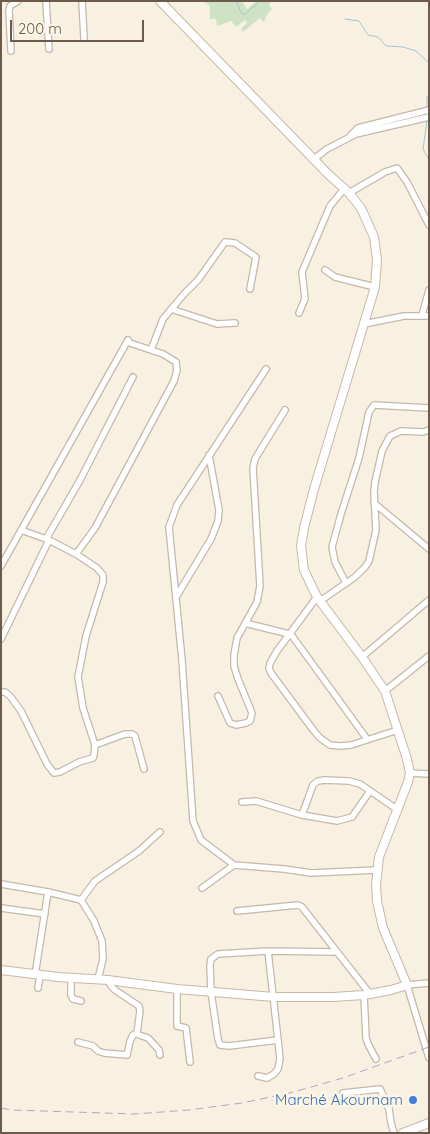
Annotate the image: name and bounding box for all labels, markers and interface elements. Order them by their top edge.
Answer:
scale bar [12,10,146,42]
text: 200 m [18,19,62,38]
place label: Marché Akournam [275,1091,403,1109]
marker: Marché Akournam [407,1094,419,1106]

